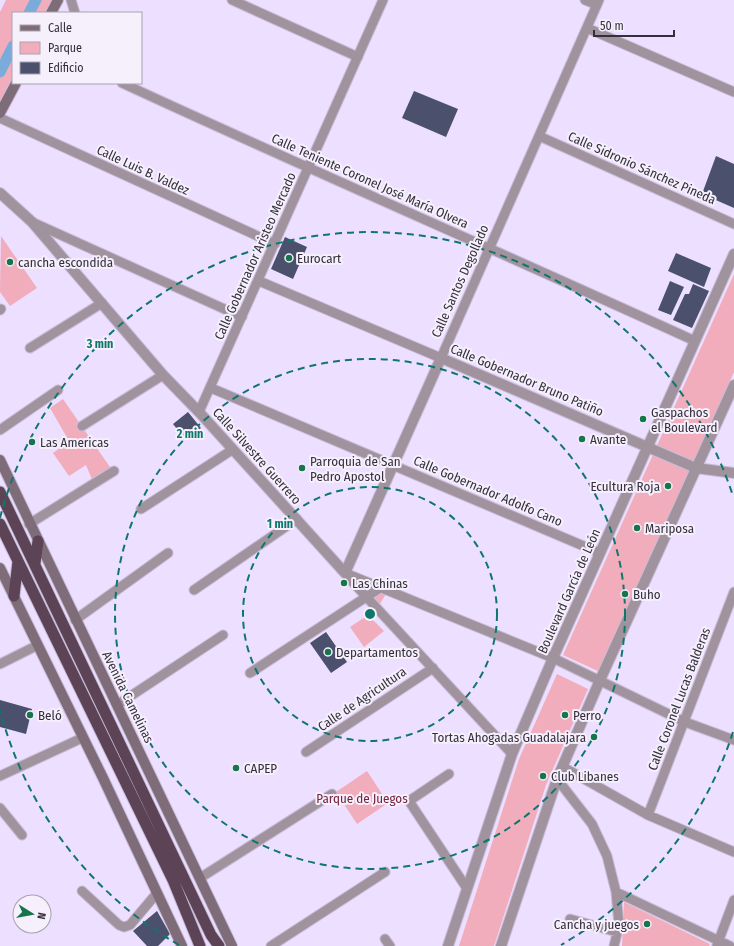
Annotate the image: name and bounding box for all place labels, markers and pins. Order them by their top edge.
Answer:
place label: Eurocart [297,251,342,266]
marker: Eurocart [284,253,294,263]
place label: cancha escondida [18,255,113,270]
marker: cancha escondida [5,257,15,267]
place label: Gaspachos el Boulevard [651,405,718,435]
marker: Gaspachos el Boulevard [638,414,648,424]
place label: Avante [590,432,626,447]
marker: Avante [577,434,587,444]
place label: Las Americas [40,435,109,450]
marker: Las Americas [27,437,37,447]
place label: Parroquia de San Pedro Apostol [310,454,401,484]
marker: Parroquia de San Pedro Apostol [297,463,307,473]
place label: Ecultura Roja [590,479,660,494]
marker: Ecultura Roja [663,481,673,491]
place label: Mariposa [645,521,694,536]
marker: Mariposa [632,523,642,533]
place label: Las Chinas [352,576,408,591]
marker: Las Chinas [339,578,349,588]
place label: Buho [633,587,661,602]
marker: Buho [620,589,630,599]
centre of rings [363,607,377,621]
place label: Departamentos [336,645,418,660]
marker: Departamentos [323,647,333,657]
place label: Beló [38,708,62,723]
place label: Perro [573,708,602,723]
marker: Beló [25,710,35,720]
marker: Perro [560,710,570,720]
place label: Tortas Ahogadas Guadalajara [432,730,586,745]
marker: Tortas Ahogadas Guadalajara [589,732,599,742]
place label: CAPEP [244,761,277,776]
marker: CAPEP [231,763,241,773]
place label: Club Libanes [551,769,619,784]
marker: Club Libanes [538,771,548,781]
place label: Cancha y juegos [554,917,639,932]
marker: Cancha y juegos [642,919,652,929]

